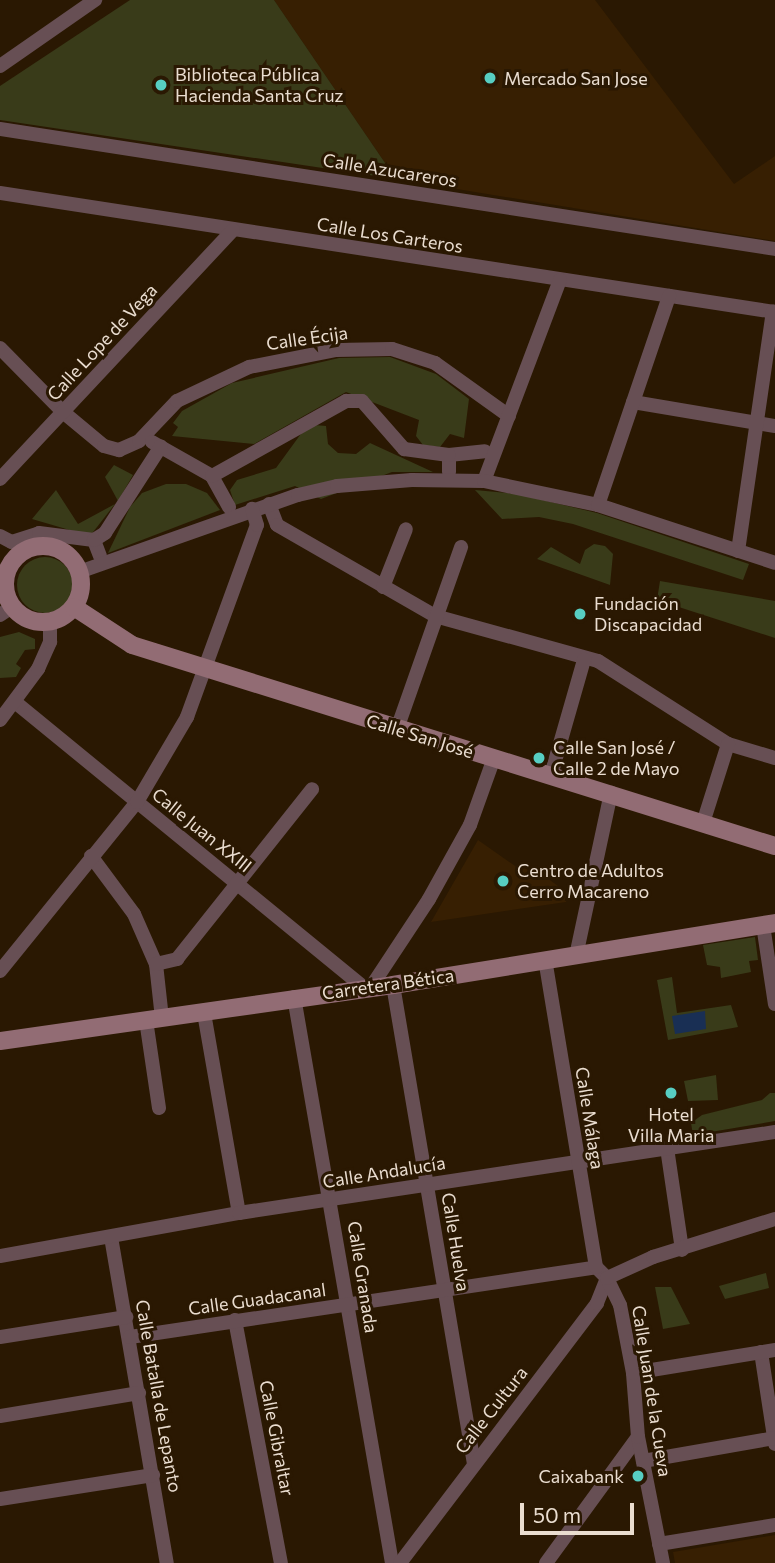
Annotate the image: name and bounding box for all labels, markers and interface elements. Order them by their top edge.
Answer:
place label: Biblioteca Pública Hacienda Santa Cruz [175,64,344,106]
place label: Mercado San Jose [504,67,648,89]
marker: Mercado San Jose [482,70,498,86]
marker: Biblioteca Pública Hacienda Santa Cruz [153,77,169,93]
street label: Calle Azucareros [321,149,459,191]
street label: Calle Los Carteros [315,213,465,257]
street label: Calle Lope de Vega [42,279,162,405]
street label: Calle Écija [265,322,349,354]
place label: Fundación Discapacidad [594,593,702,636]
marker: Fundación Discapacidad [572,606,588,622]
street label: Calle San José [364,709,476,763]
place label: Calle San José / Calle 2 de Mayo [553,737,680,780]
marker: Calle San José / Calle 2 de Mayo [531,750,547,766]
street label: Calle Juan XXIII [148,783,256,877]
place label: Centro de Adultos Cerro Macareno [517,860,664,903]
marker: Centro de Adultos Cerro Macareno [495,873,511,889]
street label: Carretera Bética [321,964,455,1004]
street label: Calle Málaga [571,1065,609,1171]
marker: Hotel Villa Maria [663,1085,679,1101]
place label: Hotel Villa Maria [628,1104,714,1146]
street label: Calle Andalucía [321,1152,447,1192]
street label: Calle Huelva [438,1191,474,1293]
street label: Calle Granada [343,1220,383,1334]
street label: Calle Guadacanal [187,1279,327,1319]
street label: Calle Batalla de Lepanto [131,1298,187,1494]
street label: Calle Juan de la Cueva [628,1304,676,1478]
street label: Calle Cultura [450,1362,532,1458]
street label: Calle Gibraltar [255,1378,299,1498]
place label: Caixabank [539,1465,624,1487]
marker: Caixabank [630,1468,646,1484]
scale bar [523,1490,637,1534]
text: 50 m [533,1502,581,1527]

